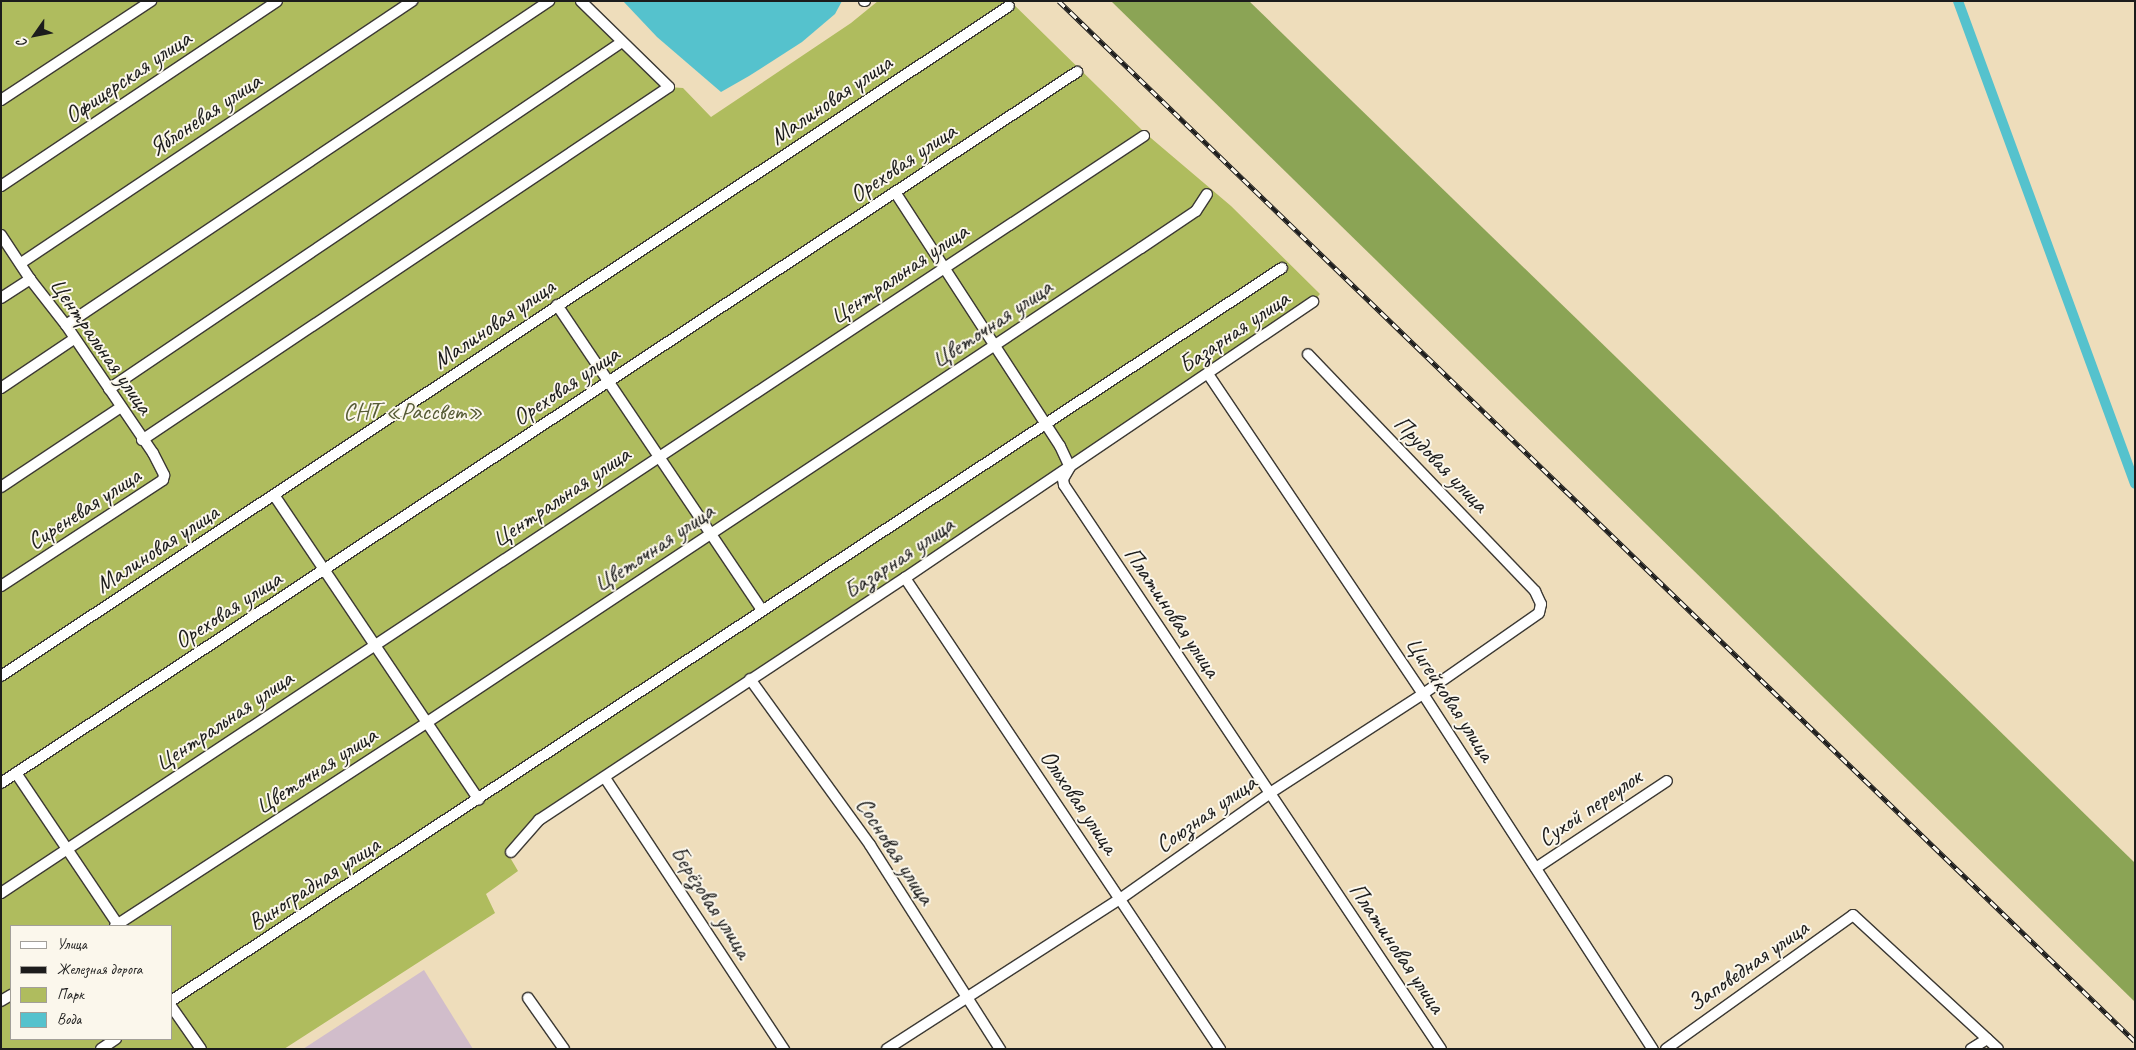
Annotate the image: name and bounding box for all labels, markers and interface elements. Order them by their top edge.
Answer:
north arrow [10,10,60,60]
street label: Офицерская улица [59,24,197,130]
text: С [13,36,31,51]
street label: Малиновая улица [764,48,898,152]
street label: Яблоневая улица [142,66,268,164]
street label: Ореховая улица [844,117,962,209]
street label: Центральная улица [824,217,974,331]
street label: Центральная улица [43,271,159,421]
street label: Малиновая улица [427,272,561,376]
street label: Цветочная улица [925,272,1059,376]
street label: Базарная улица [1173,284,1295,380]
street label: Ореховая улица [507,340,625,432]
park label: СНТ «Рассвет» [343,398,483,426]
street label: Прудовая улица [1387,409,1495,519]
street label: Центральная улица [486,440,636,554]
street label: Сиреневая улица [21,461,147,557]
street label: Цветочная улица [587,496,721,600]
street label: Малиновая улица [89,498,225,600]
street label: Базарная улица [838,510,960,606]
street label: Платиновая улица [1117,540,1227,684]
street label: Ореховая улица [168,564,288,656]
street label: Цигейковая улица [1399,631,1501,767]
street label: Центральная улица [149,664,299,778]
street label: Цветочная улица [249,720,383,822]
street label: Ольховая улица [1033,744,1125,860]
street label: Сухой переулок [1533,763,1647,853]
street label: Союзная улица [1149,768,1263,860]
street label: Сосновая улица [849,791,941,911]
street label: Виноградная улица [242,830,386,938]
street label: Берёзовая улица [664,840,758,964]
street label: Платиновая улица [1342,876,1452,1020]
street label: Заповедная улица [1681,913,1815,1019]
legend [10,925,172,1040]
text: Улица [57,935,87,954]
text: Железная дорога [57,960,142,979]
text: Парк [57,985,84,1004]
text: Вода [57,1010,81,1029]

